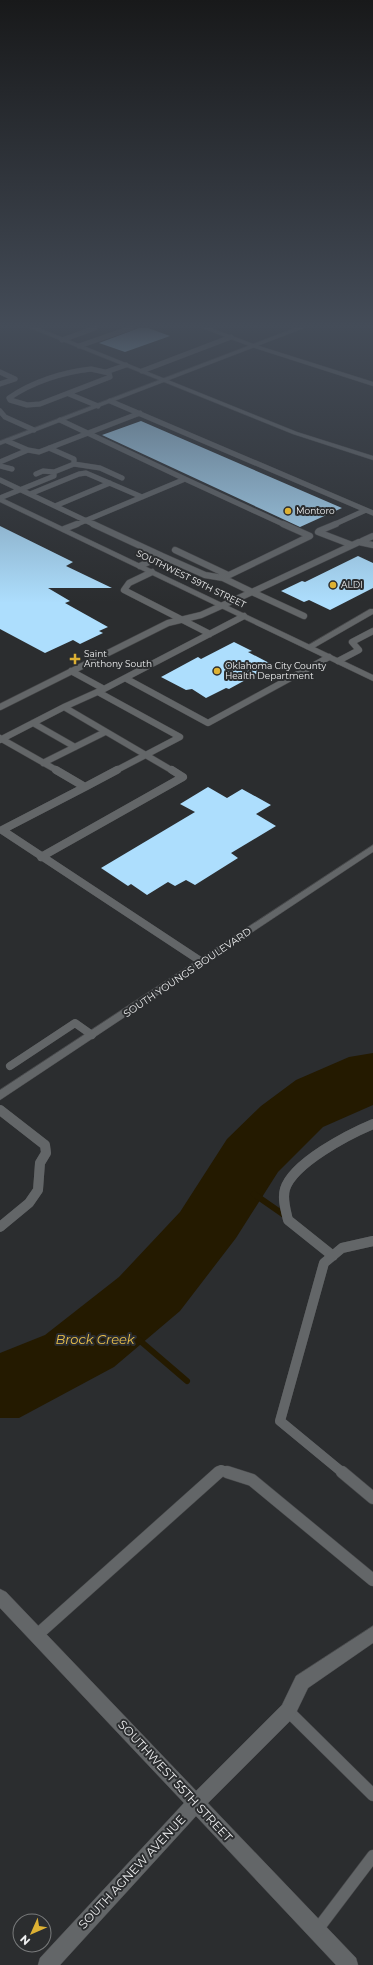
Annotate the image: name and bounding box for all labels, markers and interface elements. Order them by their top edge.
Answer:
place label: Montoro [296,505,335,516]
marker: Montoro [283,506,293,516]
street label: SOUTHWEST 59TH STREET [134,547,249,610]
place label: ALDI [341,579,363,590]
marker: ALDI [328,580,338,590]
place label: Saint Anthony South [84,648,152,669]
marker: Saint Anthony South [69,653,81,665]
place label: Oklahoma City County Health Department [225,660,326,681]
marker: Oklahoma City County Health Department [212,666,222,676]
street label: SOUTH YOUNGS BOULEVARD [121,925,254,1020]
water label: Brock Creek [55,1331,136,1347]
street label: SOUTHWEST 55TH STREET [115,1717,236,1845]
street label: SOUTH AGNEW AVENUE [75,1812,188,1932]
north arrow [12,1913,52,1953]
text: N [17,1932,33,1948]

